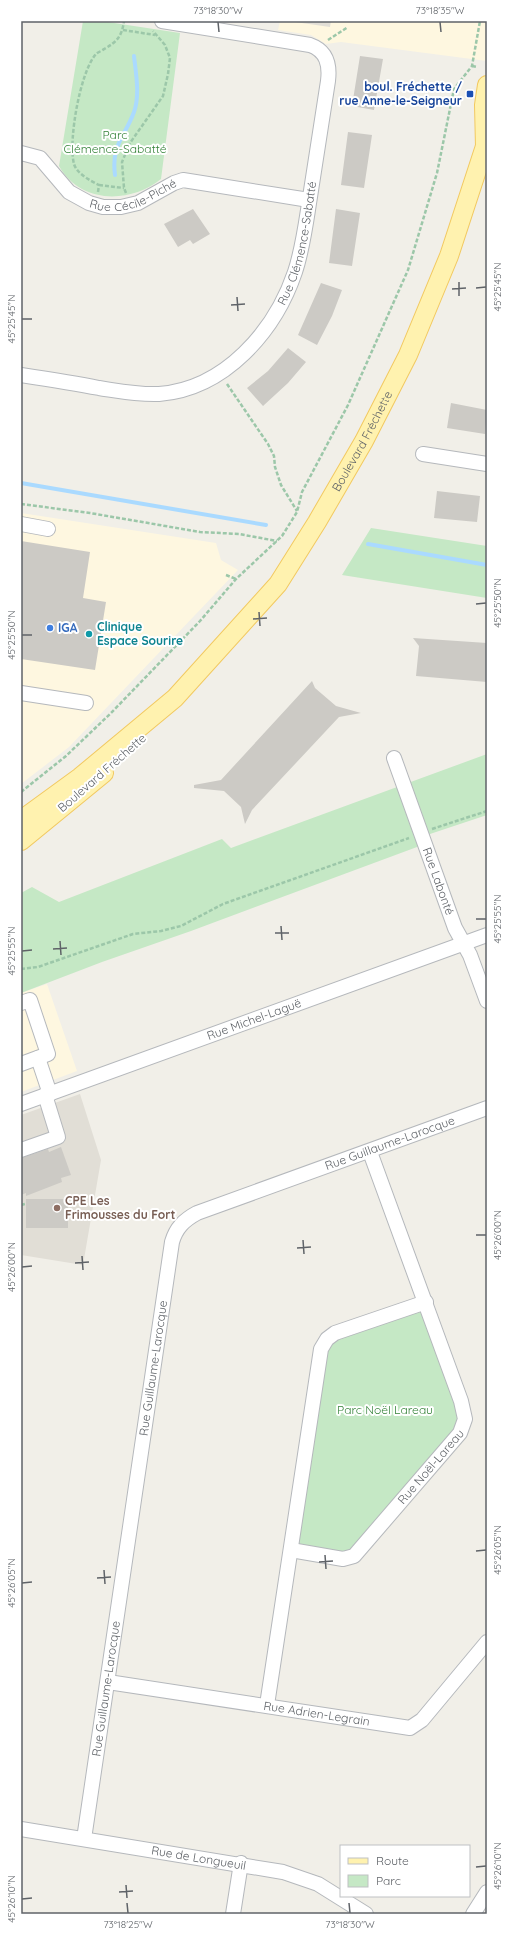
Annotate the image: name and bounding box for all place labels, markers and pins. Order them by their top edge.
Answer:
place label: boul. Fréchette / rue Anne-le-Seigneur [339,79,462,108]
marker: boul. Fréchette / rue Anne-le-Seigneur [465,89,475,99]
place label: Clinique Espace Sourire [97,619,183,648]
place label: IGA [58,620,78,635]
marker: IGA [45,623,55,633]
marker: Clinique Espace Sourire [84,629,94,639]
place label: CPE Les Frimousses du Fort [65,1193,175,1222]
marker: CPE Les Frimousses du Fort [52,1203,62,1213]

